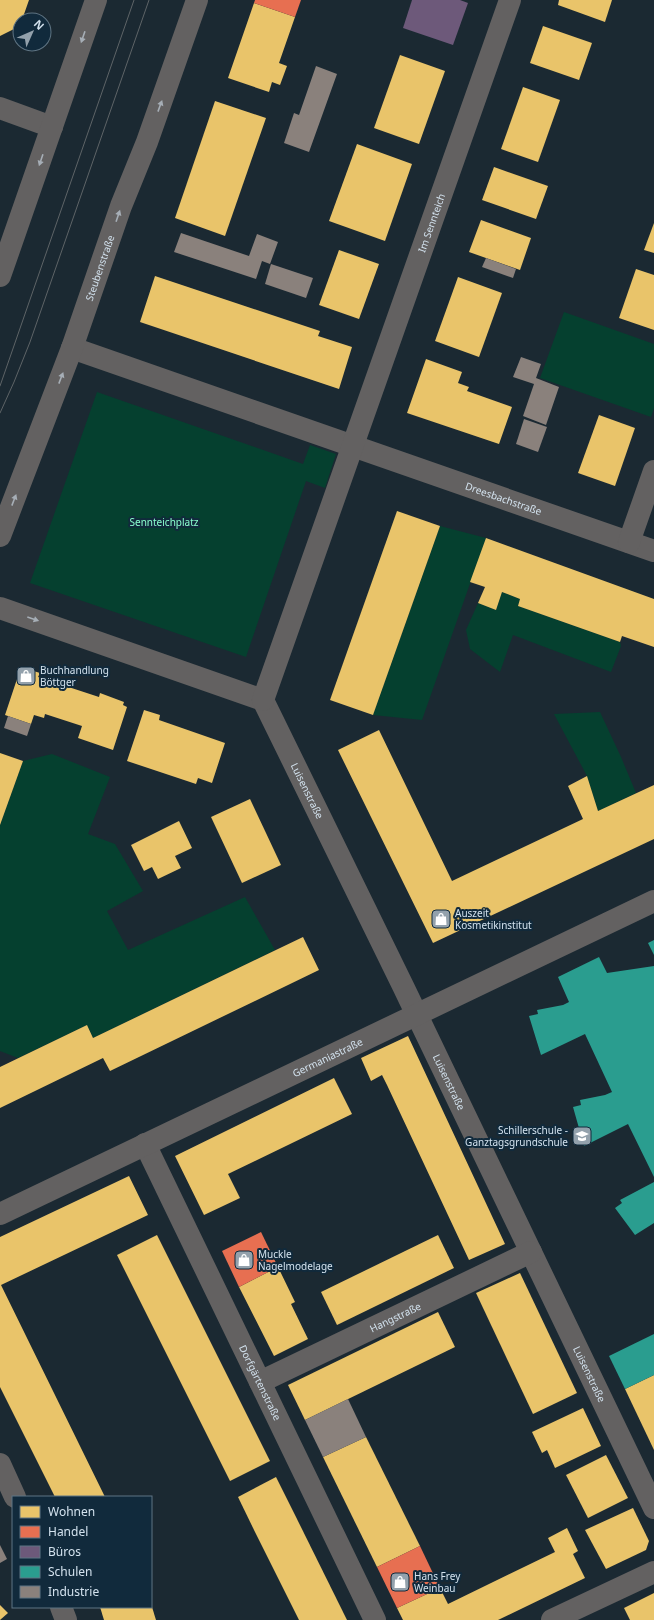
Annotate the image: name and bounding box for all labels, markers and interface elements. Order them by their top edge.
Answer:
north arrow [12,12,52,52]
text: N [31,16,48,33]
one-way arrow [80,31,86,43]
one-way arrow [158,99,164,111]
one-way arrow [37,154,43,166]
street label: Im Sennteich [414,191,448,254]
one-way arrow [115,210,121,222]
street label: Steubenstraße [82,233,118,303]
one-way arrow [58,372,64,384]
street label: Dreesbachstraße [463,479,544,518]
one-way arrow [11,494,17,505]
park label: Sennteichplatz [130,515,199,529]
one-way arrow [27,617,39,623]
place label: Buchhandlung Böttger [40,663,109,689]
shop icon: Buchhandlung Böttger [15,665,37,687]
street label: Luisenstraße [288,760,327,821]
place label: Auszeit Kosmetikinstitut [455,906,532,932]
shop icon: Auszeit Kosmetikinstitut [430,908,452,930]
street label: Germaniastraße [290,1034,365,1080]
street label: Luisenstraße [430,1052,469,1113]
place label: Schillerschule - Ganztagsgrundschule [465,1123,568,1149]
school or university icon: Schillerschule - Ganztagsgrundschule [571,1125,593,1147]
place label: Muckle Nagelmodelage [258,1247,333,1273]
shop icon: Muckle Nagelmodelage [233,1249,255,1271]
street label: Hangstraße [367,1299,424,1335]
street label: Dorfgärtenstraße [236,1343,285,1423]
street label: Luisenstraße [570,1344,609,1405]
legend [12,1496,152,1608]
text: Wohnen [48,1503,95,1520]
text: Handel [48,1523,88,1540]
text: Büros [48,1543,81,1560]
text: Schulen [48,1563,92,1580]
place label: Hans Frey Weinbau [414,1569,461,1595]
shop icon: Hans Frey Weinbau [389,1571,411,1593]
text: Industrie [48,1583,99,1600]

